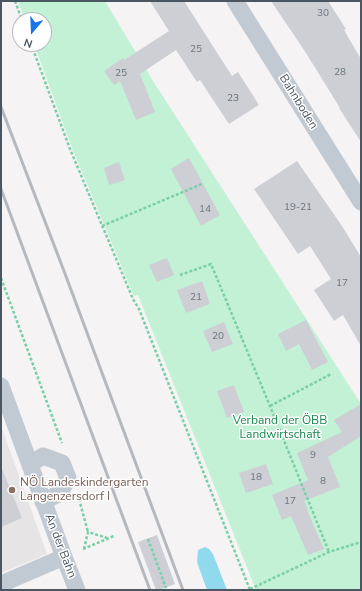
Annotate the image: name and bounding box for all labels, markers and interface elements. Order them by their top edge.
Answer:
house number: 30 [317,8,329,20]
north arrow [12,12,52,52]
text: N [22,34,35,51]
house number: 25 [190,44,202,56]
house number: 28 [334,67,346,79]
house number: 25 [115,68,127,80]
street label: Bahnboden [275,72,321,132]
house number: 23 [227,93,239,105]
house number: 19-21 [284,202,312,214]
house number: 14 [199,204,211,216]
house number: 17 [336,278,348,290]
house number: 21 [190,292,202,304]
house number: 20 [212,331,224,343]
park label: Verband der ÖBB Landwirtschaft [233,414,327,442]
house number: 9 [310,450,316,462]
house number: 18 [250,472,262,484]
place label: NÖ Landeskindergarten Langenzersdorf I [20,476,149,504]
house number: 8 [320,476,326,488]
marker: NÖ Landeskindergarten Langenzersdorf I [7,485,17,495]
house number: 17 [284,496,296,508]
street label: An der Bahn [41,512,79,580]

